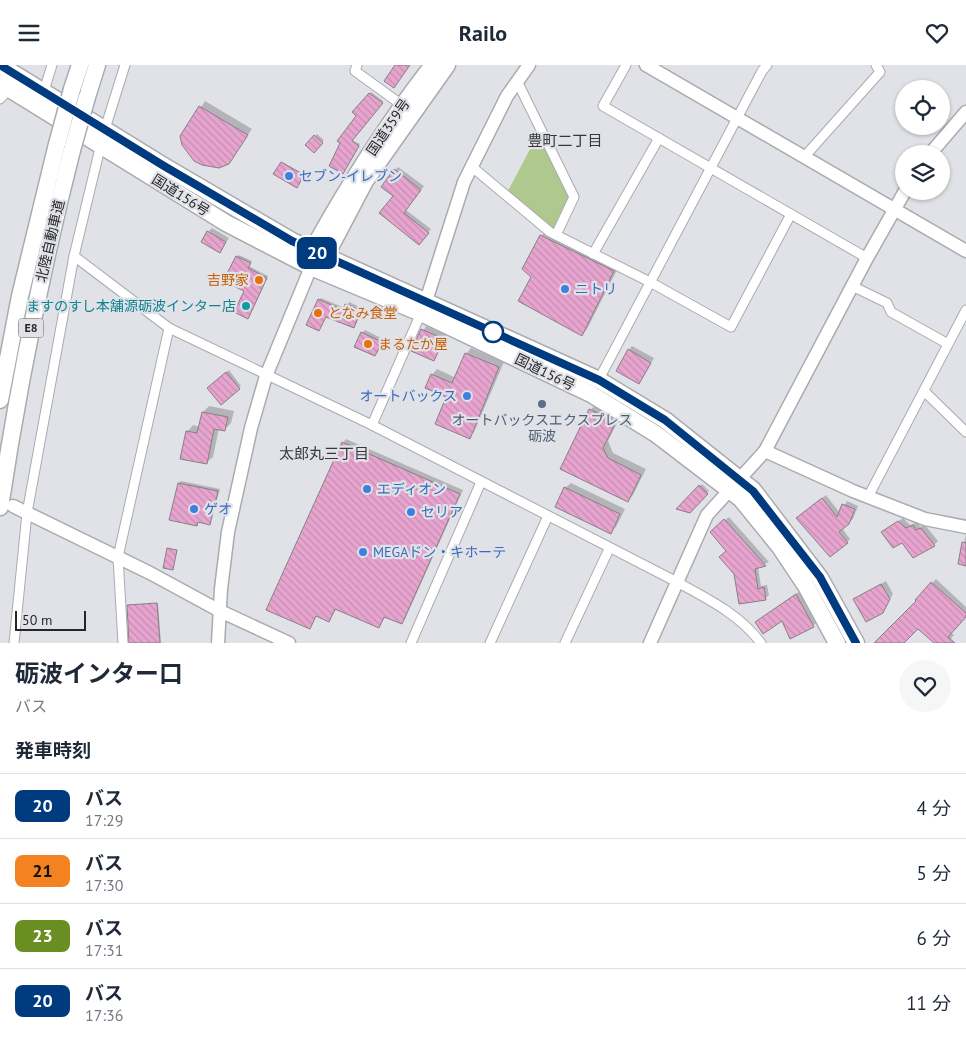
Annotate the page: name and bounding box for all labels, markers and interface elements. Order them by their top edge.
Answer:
icon: menu [15,19,43,47]
text: Railo [459,19,507,47]
icon: heart [923,19,951,47]
map controls [895,80,950,200]
button: locate [895,80,950,135]
street label: 国道359号 [362,95,414,159]
district label: 豊町二丁目 [527,131,603,150]
button: layers [895,145,950,200]
place label: セブン-イレブン [299,167,402,185]
street label: 国道156号 [149,170,213,220]
marker: セブン-イレブン [283,170,295,182]
street label: 北陸自動車道 [32,198,68,284]
line badge: 20 [294,237,340,269]
text: 20 [307,241,327,264]
place label: 吉野家 [207,271,249,289]
marker: 吉野家 [253,274,265,286]
place label: ニトリ [575,280,617,298]
marker: ニトリ [559,283,571,295]
place label: ますのすし本舗源砺波インター店 [26,297,236,315]
marker: ますのすし本舗源砺波インター店 [240,300,252,312]
place label: となみ食堂 [328,304,398,322]
marker: となみ食堂 [312,307,324,319]
road number: E8 [18,319,44,337]
unlabelled marker [482,321,504,343]
place label: まるたか屋 [378,335,448,353]
marker: まるたか屋 [362,338,374,350]
street label: 国道156号 [512,350,578,394]
place label: オートバックス [359,387,457,405]
marker: オートバックス [461,390,473,402]
marker: オートバックスエクスプレス 砺波 [536,398,548,410]
place label: オートバックスエクスプレス 砺波 [451,411,633,445]
district label: 太郎丸三丁目 [279,444,369,463]
place label: エディオン [377,480,446,498]
marker: エディオン [361,483,373,495]
place label: ゲオ [204,500,232,518]
marker: ゲオ [188,503,200,515]
place label: セリア [421,503,463,521]
marker: セリア [405,506,417,518]
place label: MEGAドン・キホーテ [373,543,506,561]
marker: MEGAドン・キホーテ [357,546,369,558]
scale bar [15,608,86,631]
text: 50 m [22,611,52,629]
text: 砺波インター口 [15,658,183,689]
button: heart [899,660,951,712]
text: バス [15,696,47,716]
text: 発車時刻 [15,738,91,762]
text: バス [85,786,123,810]
text: 20 [32,794,53,817]
text: 4 分 [917,796,951,820]
text: 17:29 [85,810,123,830]
text: バス [85,851,123,875]
text: 21 [32,859,53,882]
text: 5 分 [917,861,951,885]
text: 17:30 [85,875,123,895]
text: バス [85,916,123,940]
text: 23 [32,924,53,947]
text: 6 分 [917,926,951,950]
text: 17:31 [85,940,123,960]
text: バス [85,981,123,1005]
text: 20 [32,989,53,1012]
text: 11 分 [906,991,951,1015]
text: 17:36 [85,1005,123,1025]

